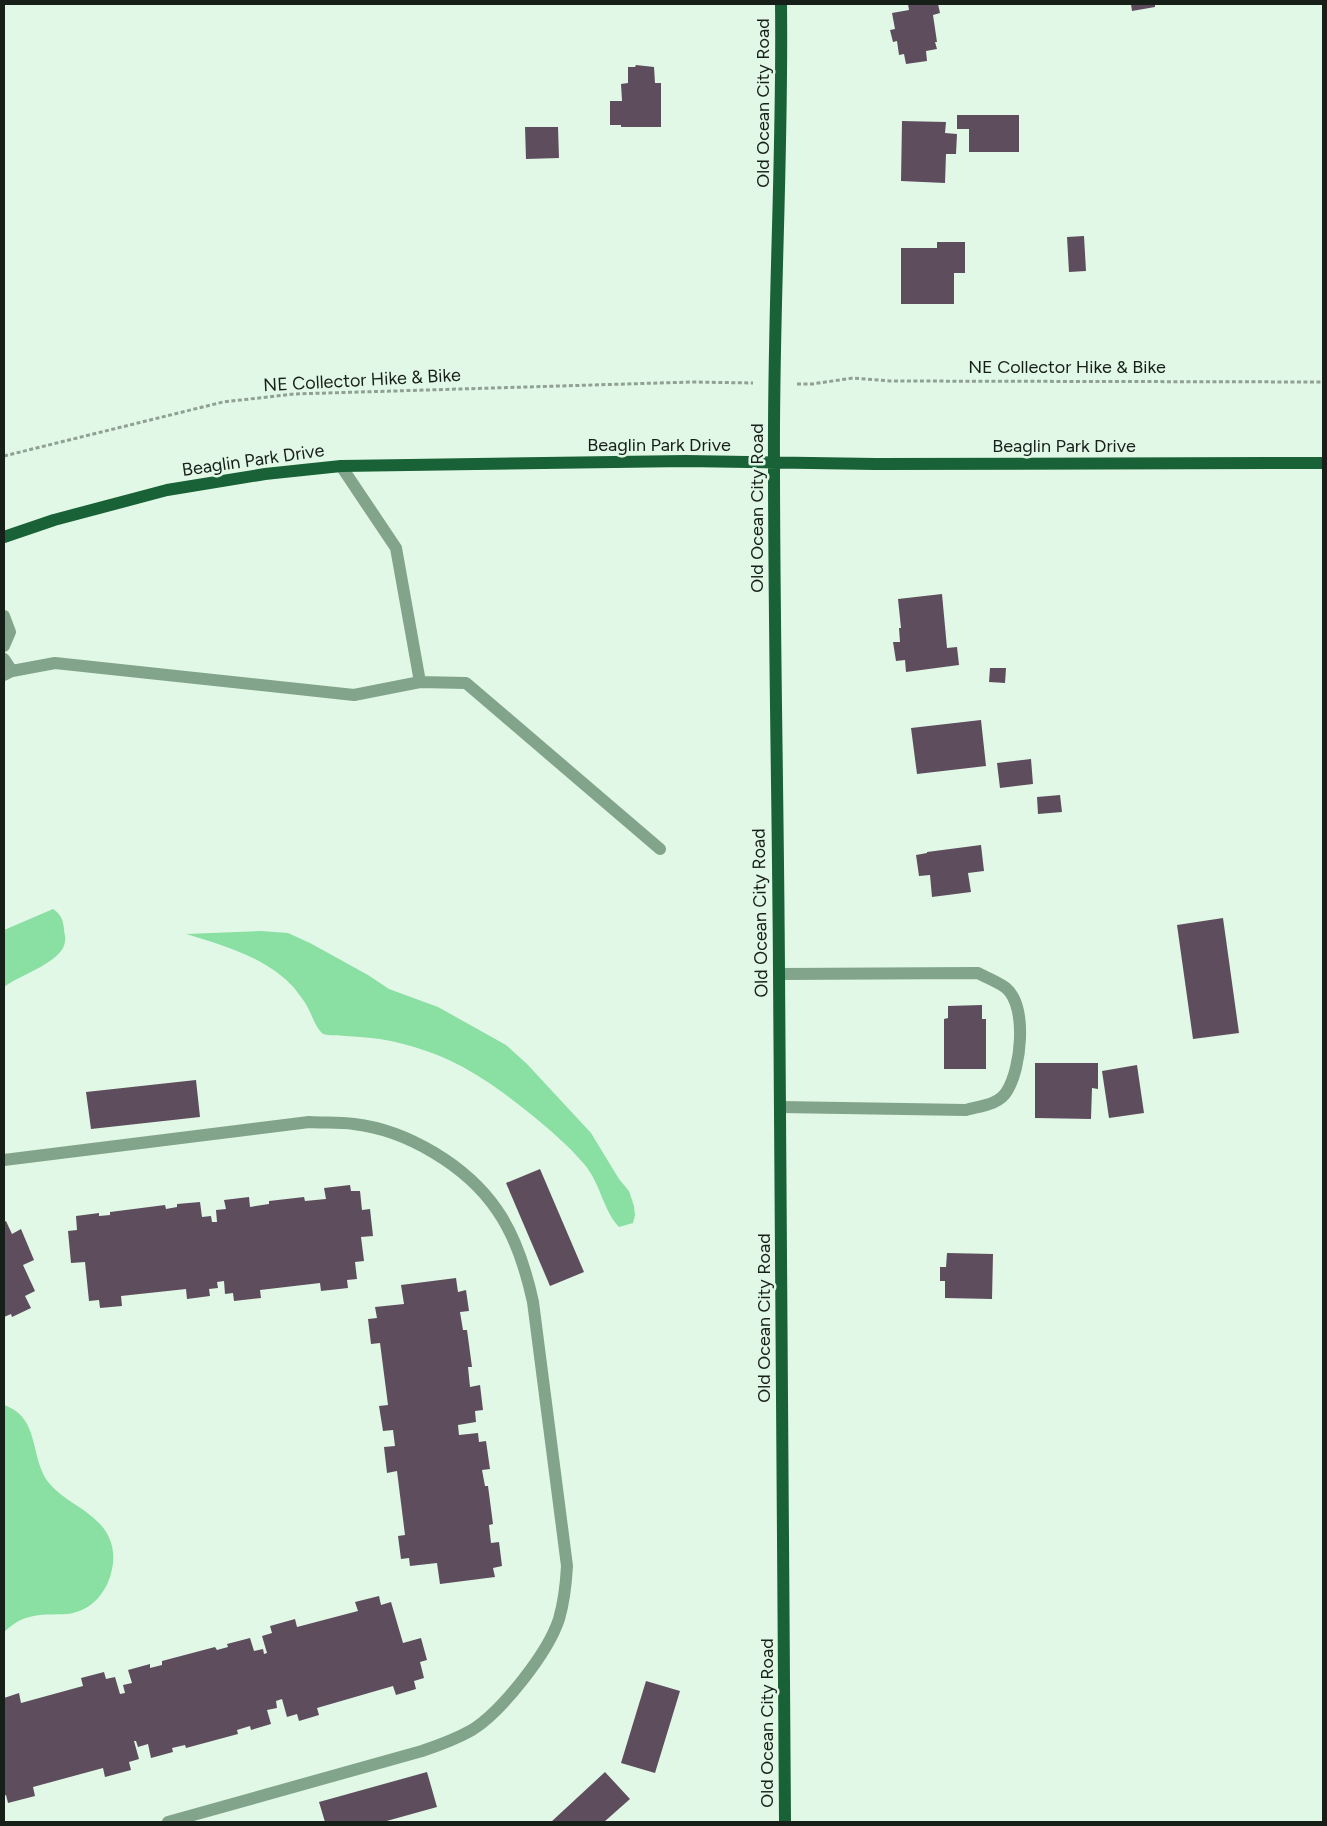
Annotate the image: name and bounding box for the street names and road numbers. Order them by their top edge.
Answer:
street label: Old Ocean City Road [752,18,774,188]
street label: NE Collector Hike & Bike [968,356,1166,378]
street label: NE Collector Hike & Bike [263,364,461,396]
street label: Old Ocean City Road [746,423,768,593]
street label: Beaglin Park Drive [587,434,731,456]
street label: Beaglin Park Drive [992,435,1136,457]
street label: Beaglin Park Drive [180,439,326,481]
street label: Old Ocean City Road [748,828,772,998]
street label: Old Ocean City Road [753,1233,775,1403]
street label: Old Ocean City Road [756,1638,778,1808]

